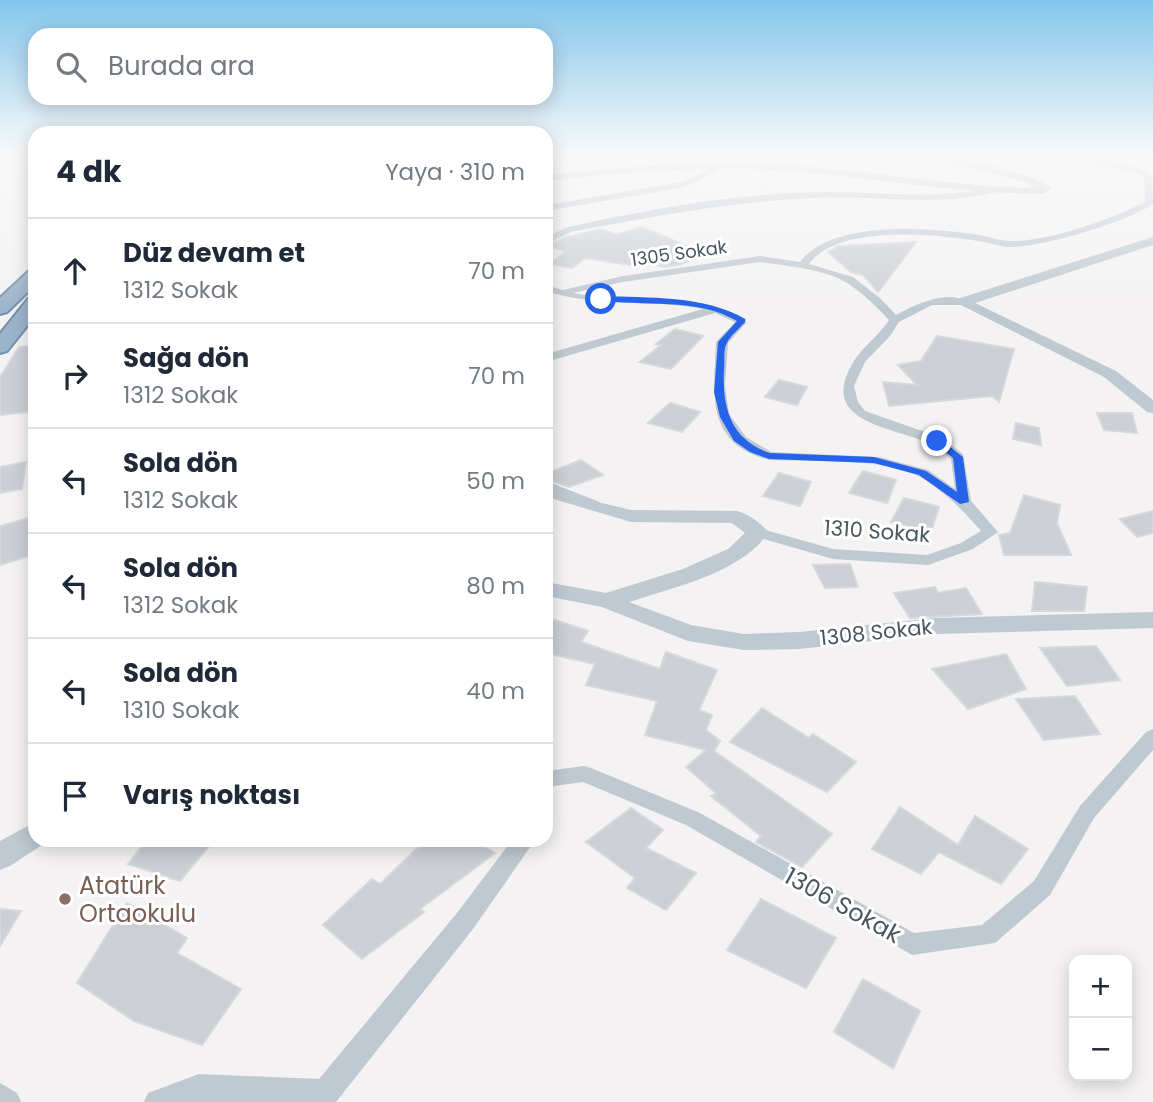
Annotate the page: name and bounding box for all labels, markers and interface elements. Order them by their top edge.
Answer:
search box [28,28,553,105]
icon: search [52,48,90,86]
text: Burada ara [108,48,255,84]
text: 4 dk [56,150,122,193]
text: Yaya · 310 m [385,156,525,188]
street label: 1305 Sokak [629,234,729,272]
text: Düz devam et [123,235,305,271]
icon: ahead [56,252,94,290]
text: 70 m [468,255,525,287]
text: 1312 Sokak [123,274,238,306]
route start [585,283,616,314]
text: Sağa dön [123,340,249,376]
icon: right [56,357,94,395]
text: 70 m [468,360,525,392]
text: 1312 Sokak [123,379,238,411]
route end [921,425,952,456]
text: Sola dön [123,445,238,481]
icon: left [56,462,94,500]
text: 50 m [466,465,525,497]
text: 1312 Sokak [123,484,238,516]
street label: 1310 Sokak [823,513,931,549]
text: Sola dön [123,550,238,586]
icon: left [56,567,94,605]
text: 80 m [466,570,525,602]
text: 1312 Sokak [123,589,238,621]
street label: 1308 Sokak [818,612,934,652]
text: Sola dön [123,655,238,691]
icon: left [56,672,94,710]
text: 40 m [466,675,525,707]
text: 1310 Sokak [123,694,239,726]
icon: arrive [56,777,94,815]
text: Varış noktası [123,777,300,813]
street label: 1306 Sokak [779,859,908,951]
place label: Atatürk Ortaokulu [79,869,196,930]
marker: Atatürk Ortaokulu [57,891,73,907]
map controls [1069,955,1132,1081]
button: + [1069,955,1132,1018]
button: − [1069,1018,1132,1081]

